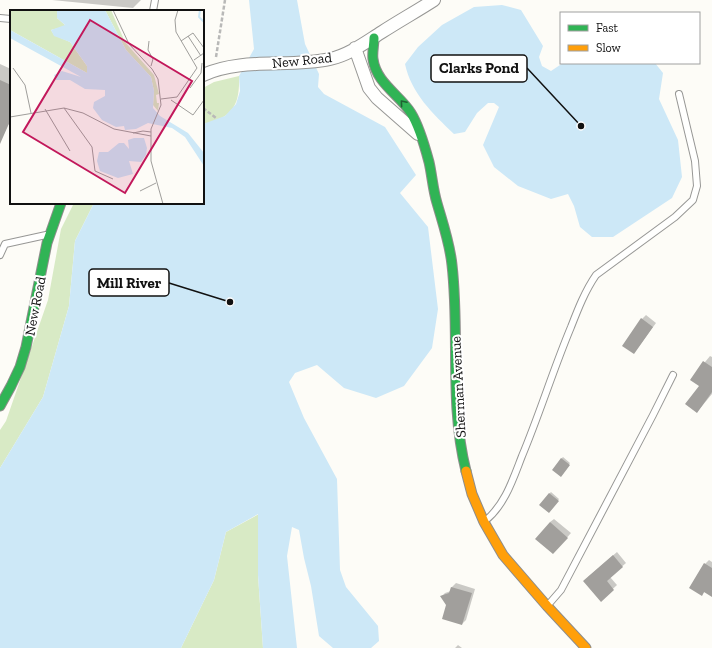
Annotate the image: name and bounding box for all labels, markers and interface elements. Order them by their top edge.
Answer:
inset map [10,10,204,204]
legend [560,12,700,64]
text: Fast [596,21,619,35]
text: Slow [596,41,622,55]
street label: New Road [271,49,333,72]
callout: Clarks Pond [431,55,527,82]
text: Clarks Pond [439,59,519,77]
one-way arrow [400,100,407,108]
callout: Mill River [89,269,169,296]
text: Mill River [97,274,162,292]
street label: New Road [21,275,50,337]
street label: Sherman Avenue [447,335,470,438]

